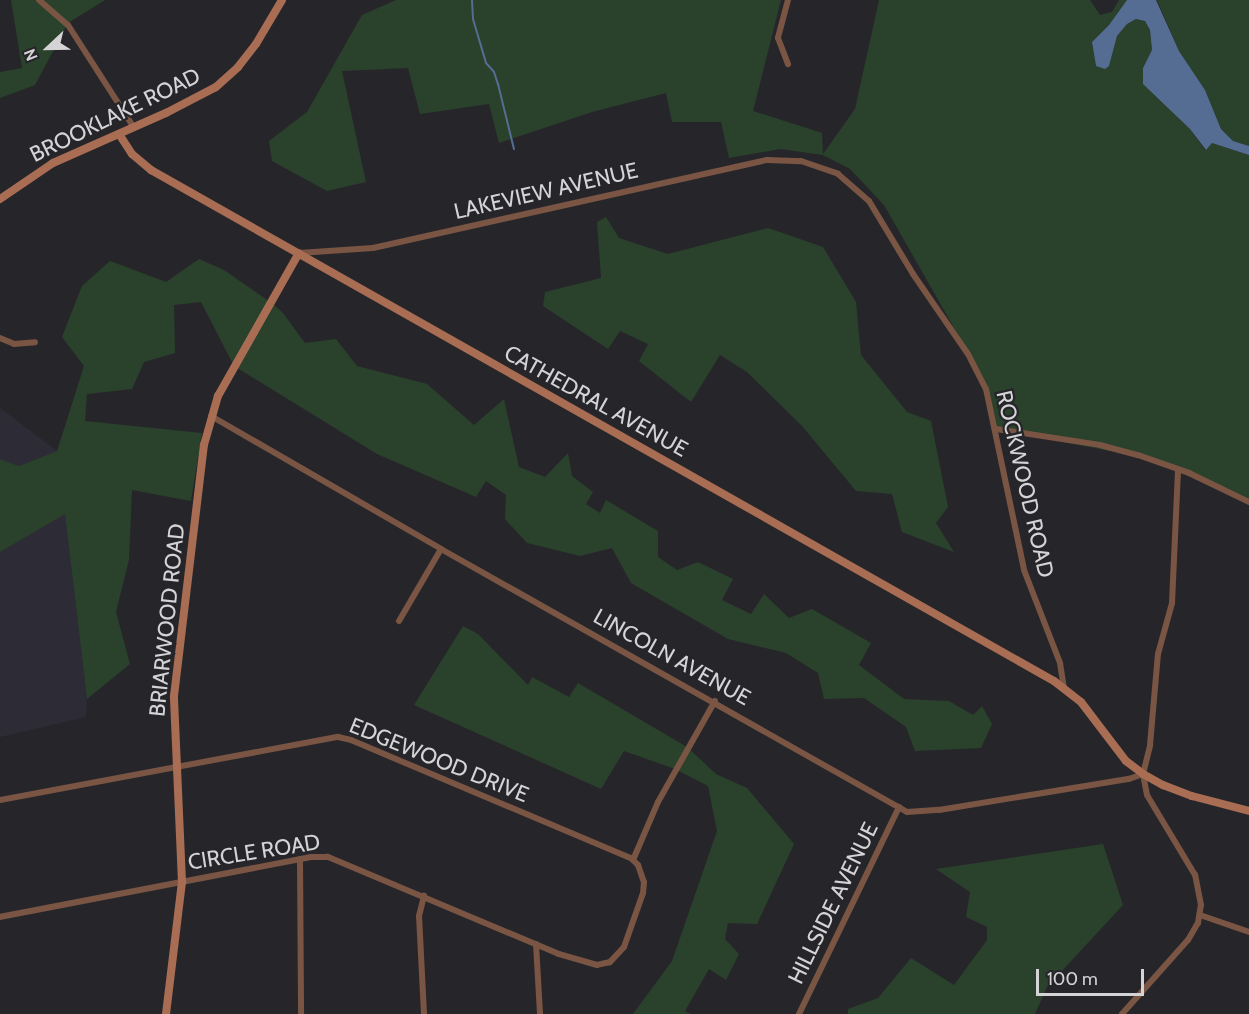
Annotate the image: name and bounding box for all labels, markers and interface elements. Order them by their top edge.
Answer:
north arrow [18,18,78,78]
text: N [20,46,42,64]
street label: BROOKLAKE ROAD [25,62,205,168]
street label: LAKEVIEW AVENUE [451,157,641,225]
street label: CATHEDRAL AVENUE [500,340,692,462]
street label: ROCKWOOD ROAD [991,388,1059,580]
street label: BRIARWOOD ROAD [144,522,190,718]
street label: LINCOLN AVENUE [589,603,755,711]
street label: EDGEWOOD DRIVE [345,712,533,808]
street label: HILLSIDE AVENUE [782,818,884,988]
street label: CIRCLE ROAD [186,829,322,875]
scale bar [1039,957,1147,995]
text: 100 m [1047,968,1098,990]

